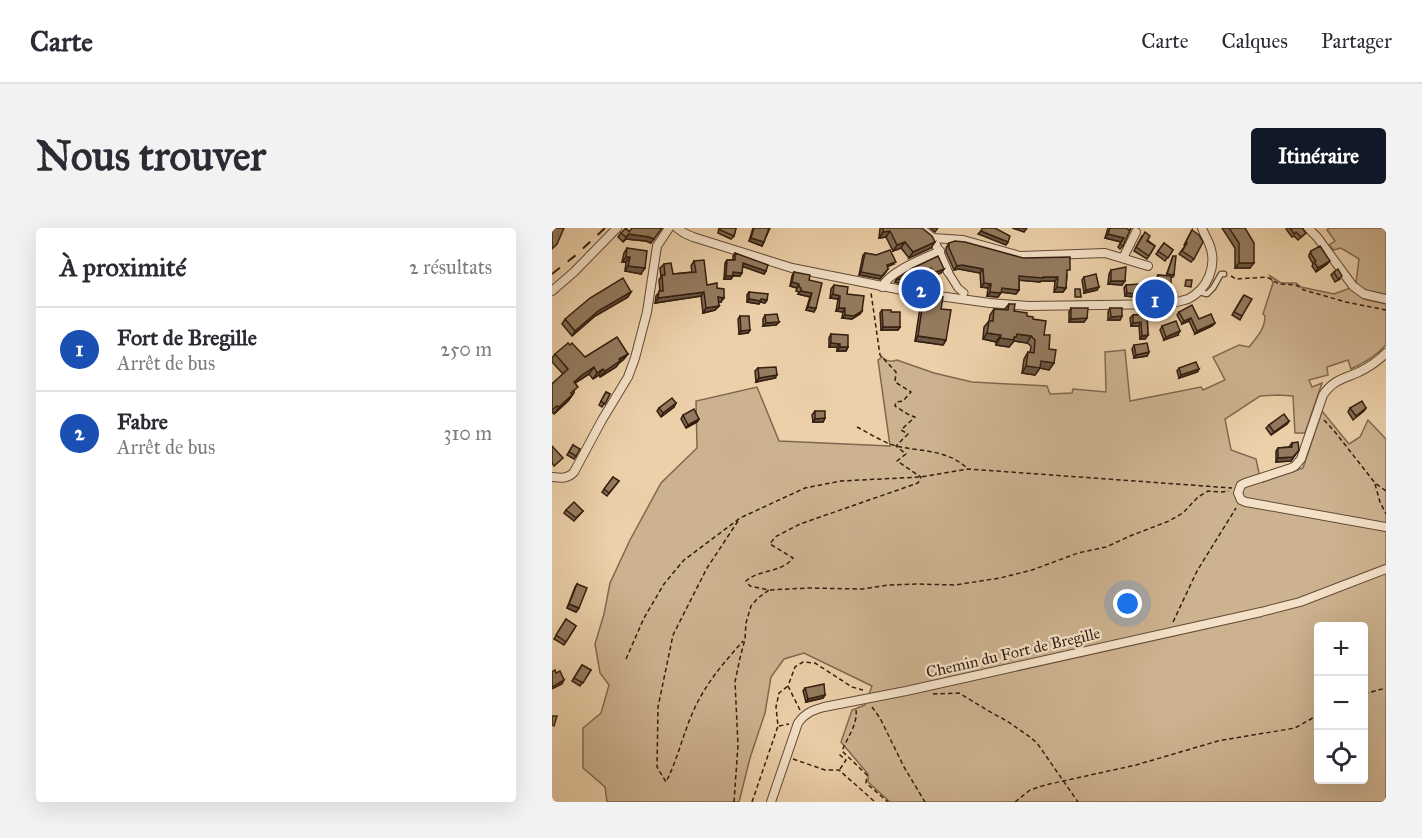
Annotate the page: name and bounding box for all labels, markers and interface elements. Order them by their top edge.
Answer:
text: Carte [30,24,93,59]
text: Carte [1141,28,1188,54]
text: Calques [1221,28,1288,54]
text: Partager [1321,28,1392,54]
button: Itinéraire [1251,128,1386,184]
text: Nous trouver [36,130,266,182]
text: À proximité [60,251,186,283]
text: 2 résultats [409,255,492,279]
pin: 2 [902,266,940,312]
pin: 1 [1136,276,1174,322]
text: Fort de Bregille [117,324,257,351]
text: 1 [76,337,83,361]
text: 250 m [440,337,492,361]
text: Arrêt de bus [117,351,215,375]
text: Fabre [117,408,168,435]
text: 2 [75,421,84,445]
text: 310 m [443,421,492,445]
text: Arrêt de bus [117,435,215,459]
your location [1113,589,1142,618]
map controls [1314,622,1368,784]
button: + [1314,622,1368,676]
street label: Chemin du Fort de Bregille [924,623,1103,683]
button: − [1314,676,1368,730]
button: locate [1314,730,1368,784]

